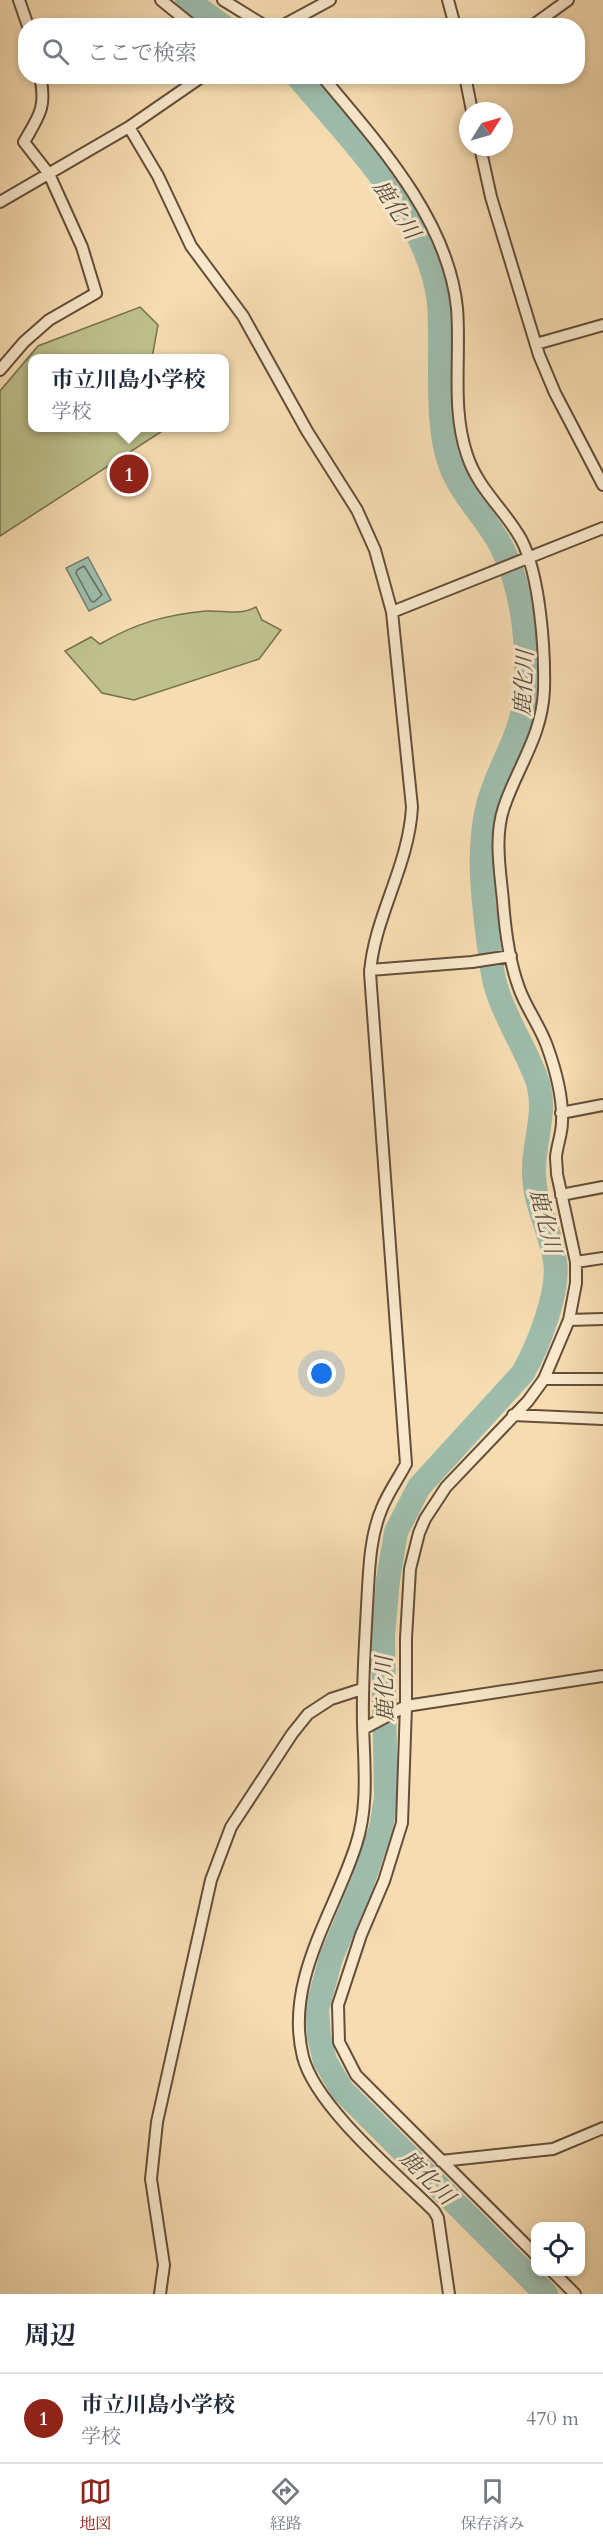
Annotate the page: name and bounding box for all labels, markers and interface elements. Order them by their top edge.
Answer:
search box [18,18,585,84]
icon: search [39,35,72,68]
text: ここで検索 [87,38,197,68]
north arrow [459,102,513,156]
water label: 鹿化川 [366,174,428,247]
popup [28,354,229,432]
text: 市立川島小学校 [51,365,206,395]
text: 学校 [51,398,91,425]
pin: 1 [110,452,148,496]
water label: 鹿化川 [507,647,541,717]
water label: 鹿化川 [522,1186,568,1259]
your location [307,1359,336,1388]
water label: 鹿化川 [369,1654,401,1722]
water label: 鹿化川 [393,2144,463,2213]
map controls [531,2222,585,2276]
button: locate [531,2222,585,2276]
text: 周辺 [24,2318,76,2353]
text: 市立川島小学校 [81,2390,235,2420]
text: 1 [38,2405,49,2432]
text: 470 m [526,2405,579,2432]
text: 学校 [81,2423,121,2450]
tab: 地図 [79,2475,112,2535]
tab: 経路 [269,2475,302,2535]
tab: 保存済み [460,2475,524,2535]

